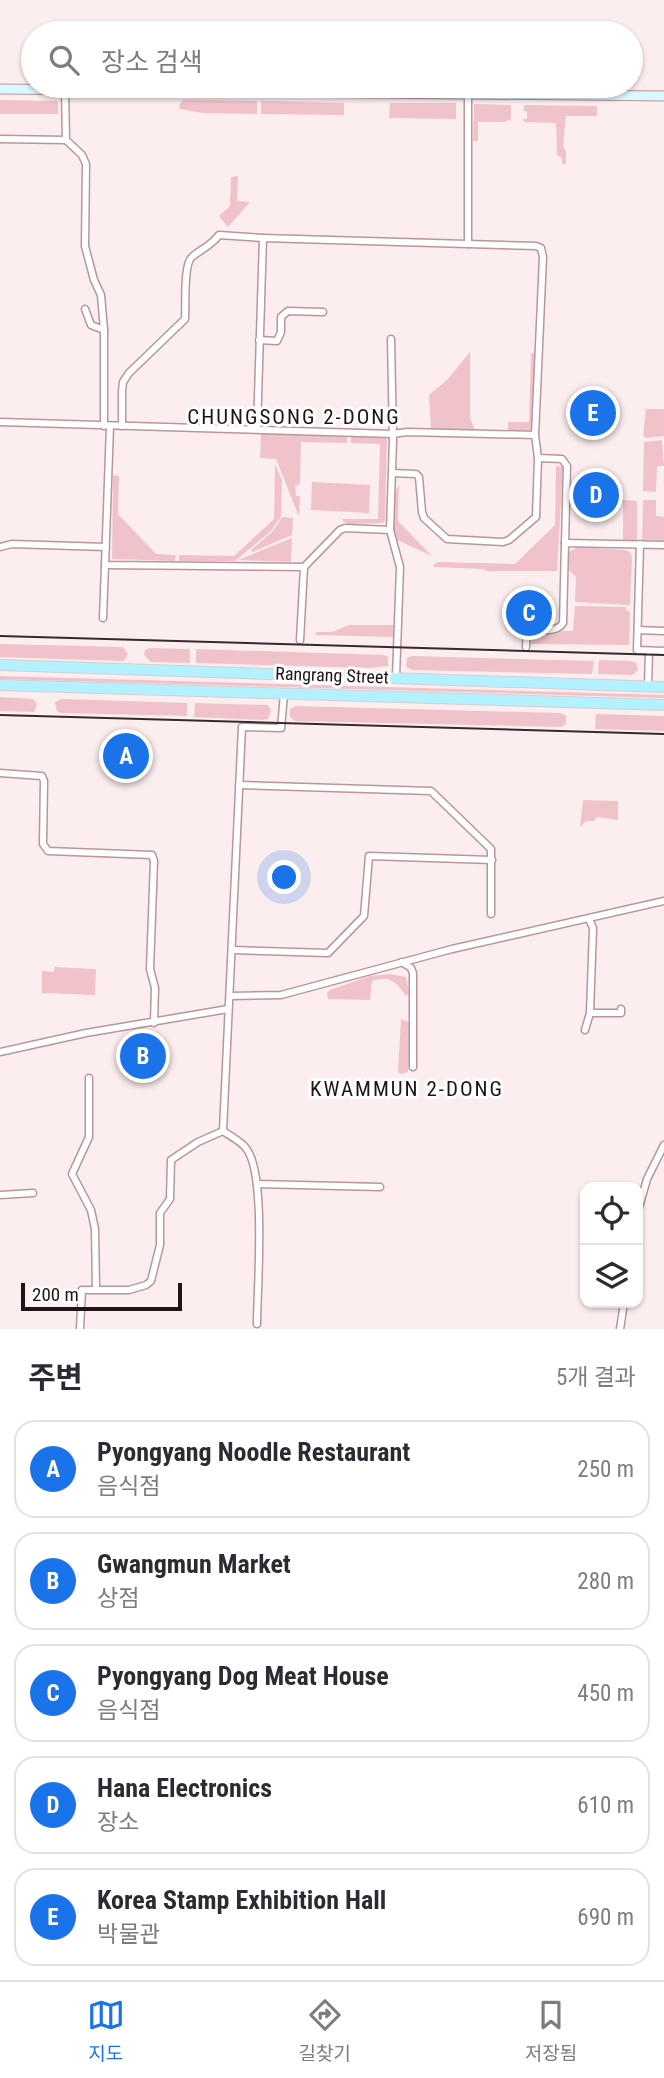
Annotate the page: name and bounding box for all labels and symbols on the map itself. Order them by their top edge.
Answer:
pin: E [570,387,616,439]
district label: CHUNGSONG 2-DONG [187,405,401,429]
pin: D [573,469,619,521]
pin: C [506,587,552,639]
street label: Rangrang Street [275,663,389,687]
pin: A [103,730,149,782]
your location [267,860,301,894]
pin: B [120,1030,166,1082]
district label: KWAMMUN 2-DONG [310,1077,504,1101]
scale bar [21,1280,182,1312]

